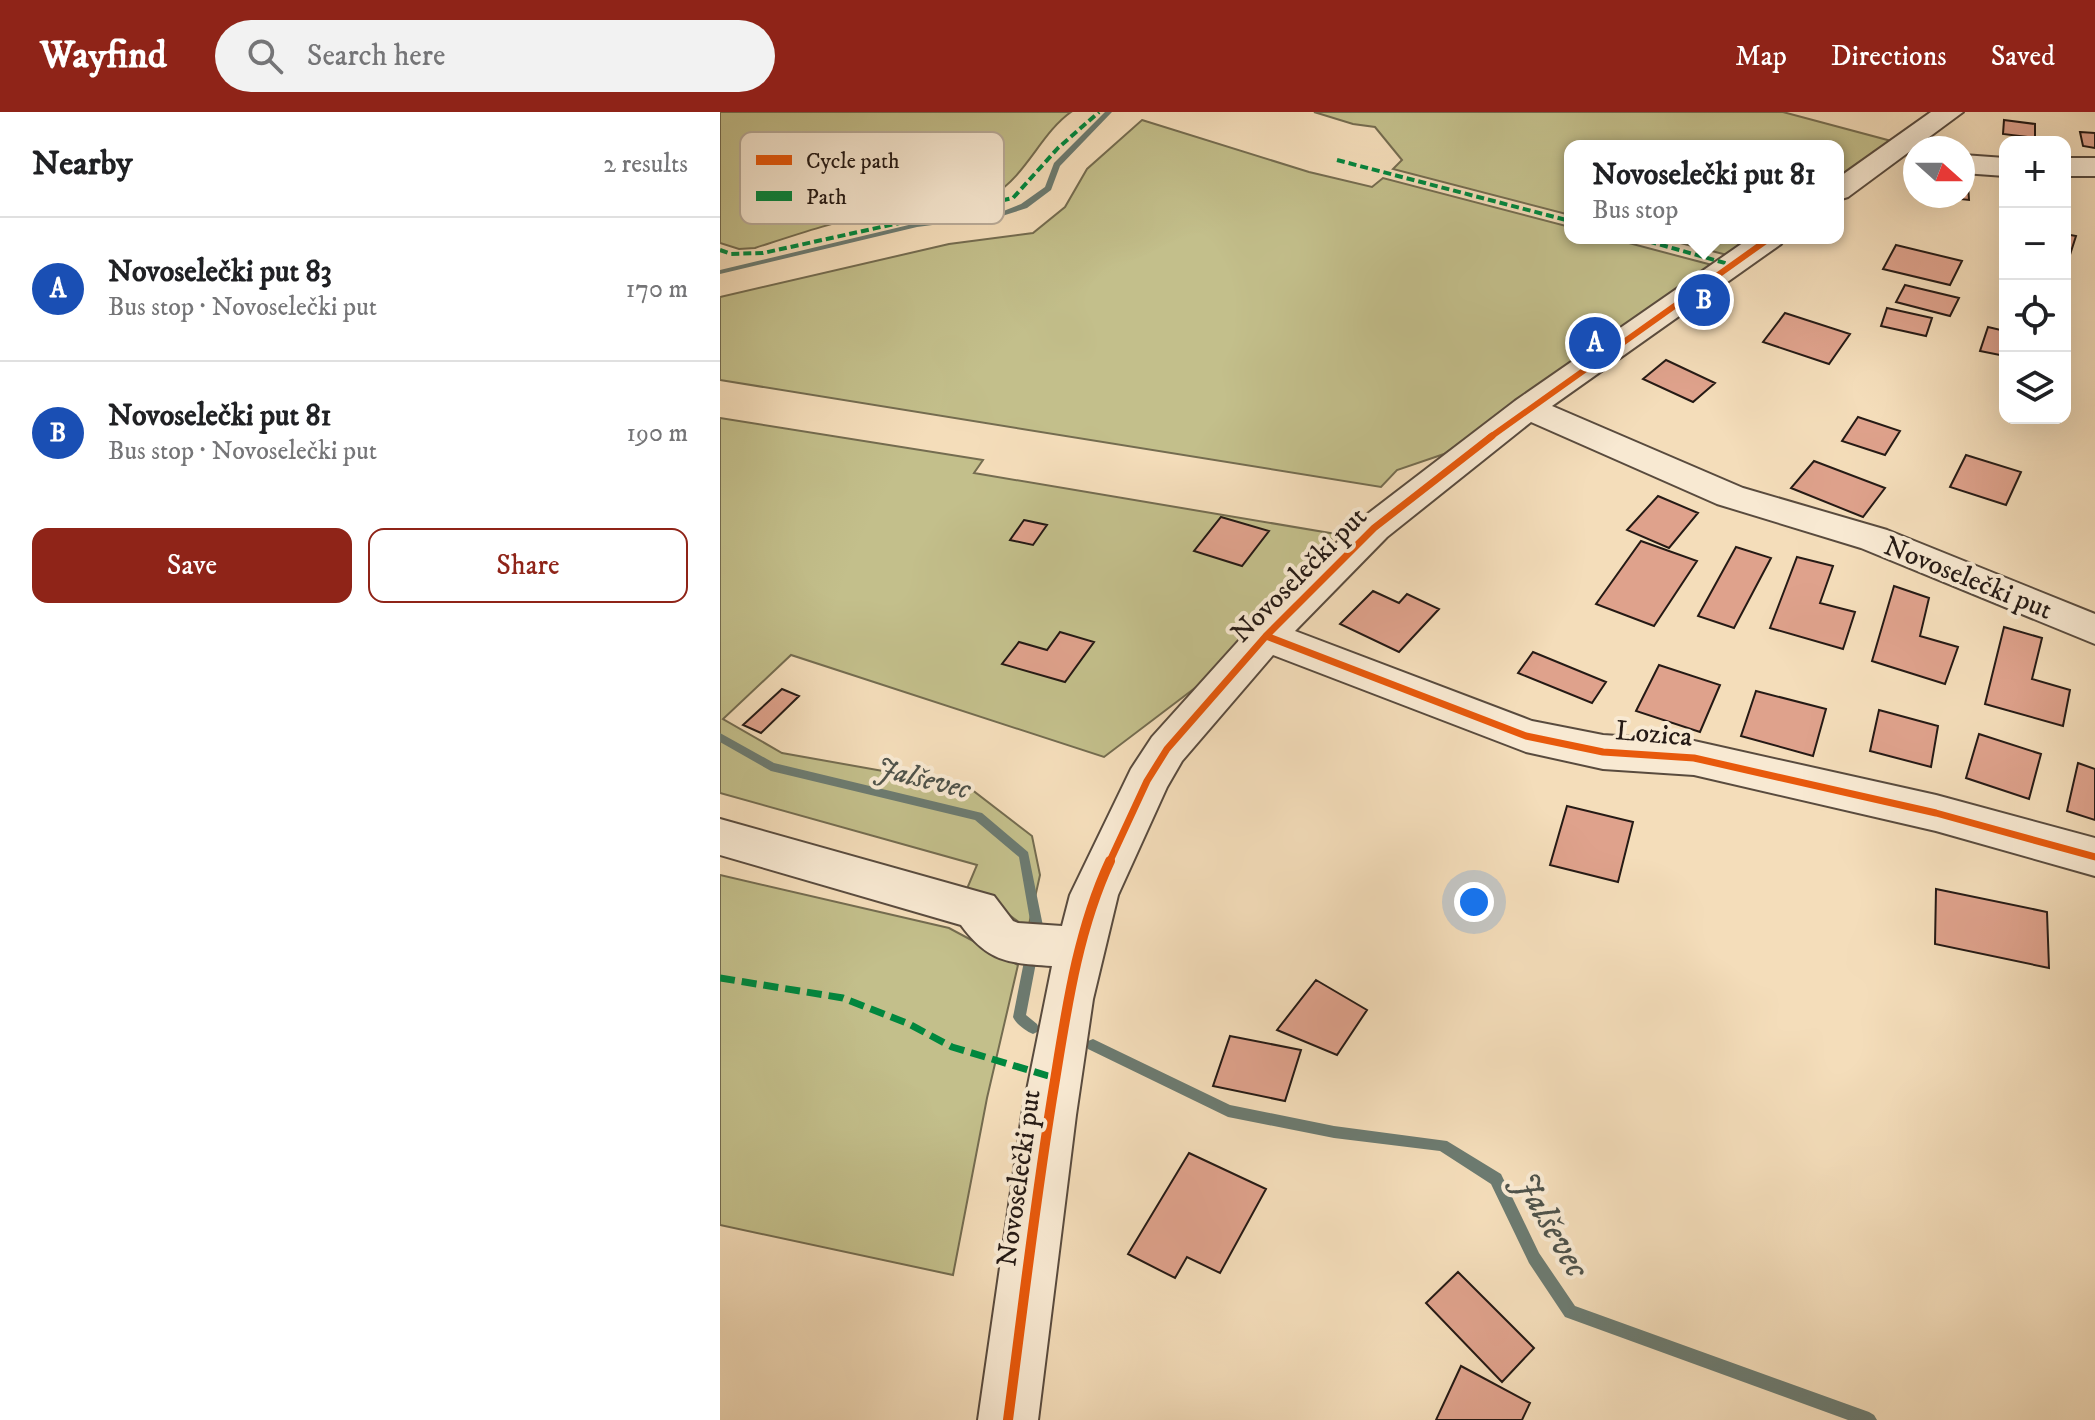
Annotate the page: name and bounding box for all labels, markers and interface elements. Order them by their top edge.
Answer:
search box [215,20,775,92]
text: Wayfind [40,32,167,80]
icon: search [243,34,287,78]
text: Search here [307,38,445,75]
text: Map [1735,39,1787,74]
text: Directions [1831,39,1947,74]
text: Saved [1991,39,2055,74]
legend [740,132,1004,224]
north arrow [1903,136,1975,208]
map controls [1999,136,2071,424]
button: + [1999,136,2071,208]
popup [1564,140,1844,244]
text: Nearby [32,143,133,185]
text: 2 results [603,148,688,181]
text: Cycle path [806,148,900,175]
text: Novoselečki put 81 [1592,157,1816,194]
text: Path [806,184,847,211]
text: Bus stop [1592,194,1678,227]
button: − [1999,208,2071,280]
text: Novoselečki put 83 [108,254,332,291]
pin: B [1678,270,1730,330]
text: A [50,273,66,306]
text: 170 m [626,273,688,306]
button: locate [1999,280,2071,352]
text: Bus stop · Novoselečki put [108,291,377,324]
pin: A [1569,313,1621,373]
button: layers [1999,352,2071,424]
text: Novoselečki put 81 [108,398,332,435]
text: B [50,417,66,450]
text: 190 m [626,417,688,450]
text: Bus stop · Novoselečki put [108,435,377,468]
street label: Novoselečki put [1224,500,1374,650]
button: Save [32,528,352,603]
button: Share [368,528,688,603]
street label: Novoselečki put [1879,528,2057,628]
street label: Lozica [1614,713,1694,755]
water label: Jalševec [872,749,975,809]
your location [1454,882,1494,922]
street label: Novoselečki put [989,1087,1049,1269]
water label: Jalševec [1503,1164,1600,1287]

